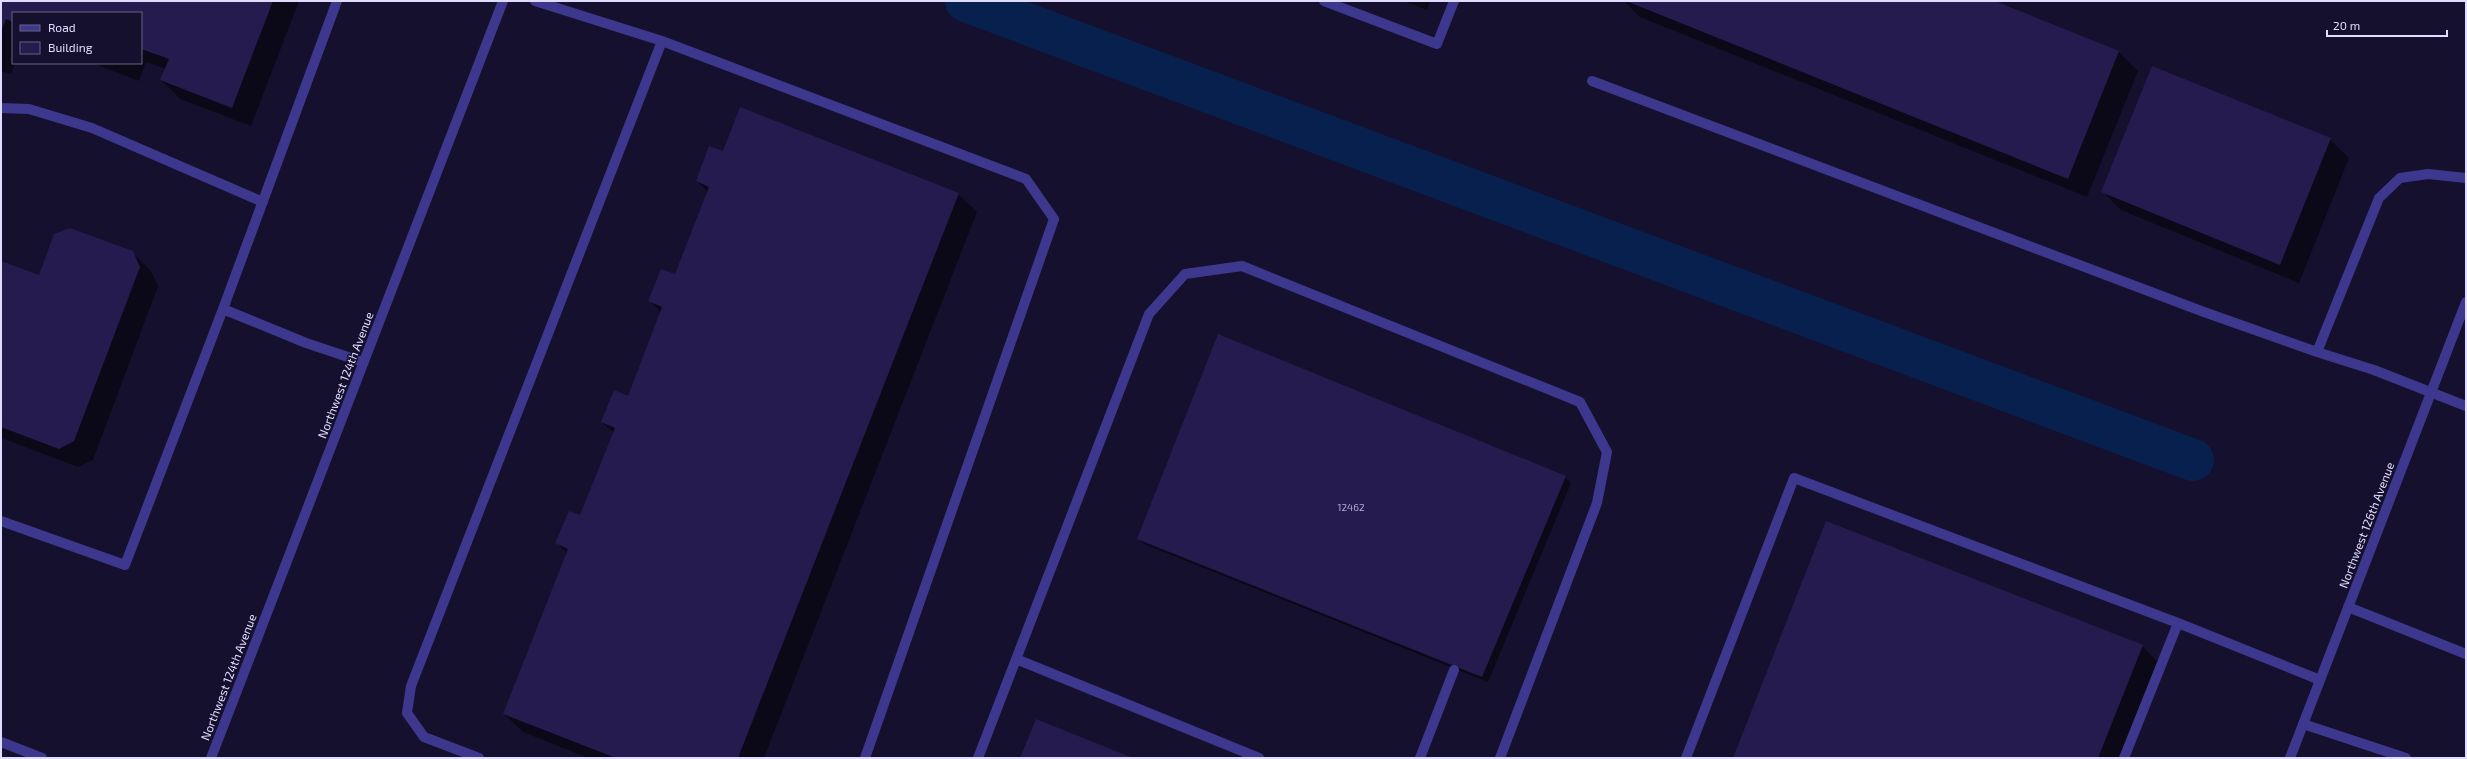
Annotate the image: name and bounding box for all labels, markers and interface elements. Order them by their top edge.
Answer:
legend [12,12,142,64]
scale bar [2327,12,2447,38]
text: 20 m [2333,18,2360,32]
text: Road [48,20,76,34]
text: Building [48,40,93,54]
street label: Northwest 124th Avenue [314,310,376,440]
street label: Northwest 126th Avenue [2335,460,2397,590]
house number: 12462 [1337,501,1365,513]
street label: Northwest 124th Avenue [197,612,259,742]

